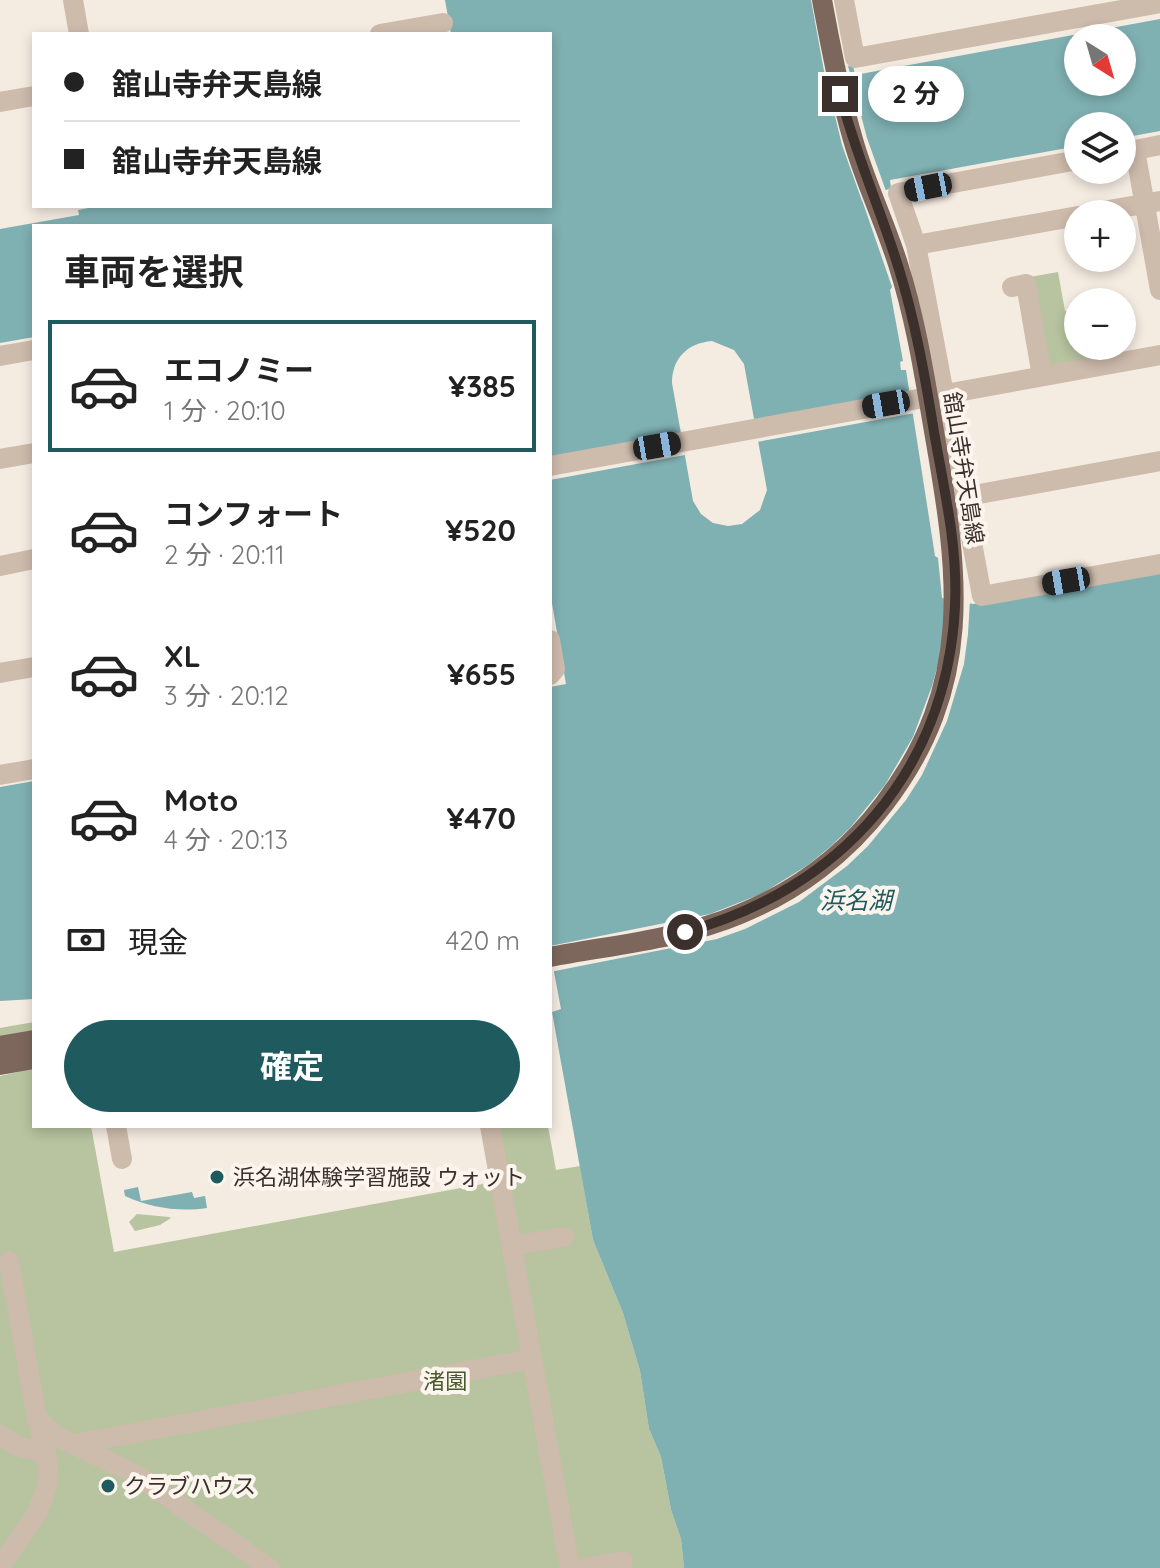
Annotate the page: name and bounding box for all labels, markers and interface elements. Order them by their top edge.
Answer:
north arrow [1064,24,1136,96]
map controls [1064,24,1136,360]
text: 舘山寺弁天島線 [112,65,322,103]
callout: 2 分 [868,66,964,122]
route end [822,76,858,112]
text: 2 分 [892,77,940,110]
button: layers [1064,112,1136,184]
text: 舘山寺弁天島線 [112,142,322,180]
car [902,171,954,203]
button: + [1064,200,1136,272]
text: 車両を選択 [64,249,244,294]
button: − [1064,288,1136,360]
icon: car [68,350,140,422]
text: エコノミー [164,351,314,389]
text: ¥385 [448,367,516,405]
car [860,388,912,420]
street label: 舘山寺弁天島線 [938,390,990,546]
text: 1 分 · 20:10 [164,394,286,427]
car [631,430,683,462]
icon: car [68,494,140,566]
text: コンフォート [164,495,343,533]
text: ¥520 [445,511,516,549]
text: 2 分 · 20:11 [164,538,285,571]
car [1040,565,1092,597]
text: XL [164,637,201,675]
icon: car [68,638,140,710]
text: ¥655 [447,655,516,693]
text: 3 分 · 20:12 [164,679,289,712]
text: Moto [164,781,238,819]
icon: car [68,782,140,854]
text: ¥470 [446,799,516,837]
text: 4 分 · 20:13 [164,823,288,856]
water label: 浜名湖 [820,885,896,915]
route start [667,914,703,950]
icon: cash [64,918,108,962]
text: 現金 [128,923,188,961]
text: 420 m [446,924,520,957]
button: 確定 [64,1020,520,1112]
place label: 浜名湖体験学習施設 ウォット [233,1163,525,1191]
marker: 浜名湖体験学習施設 ウォット [208,1168,226,1186]
park label: 渚園 [423,1367,467,1395]
place label: クラブハウス [124,1472,256,1500]
marker: クラブハウス [99,1477,117,1495]

